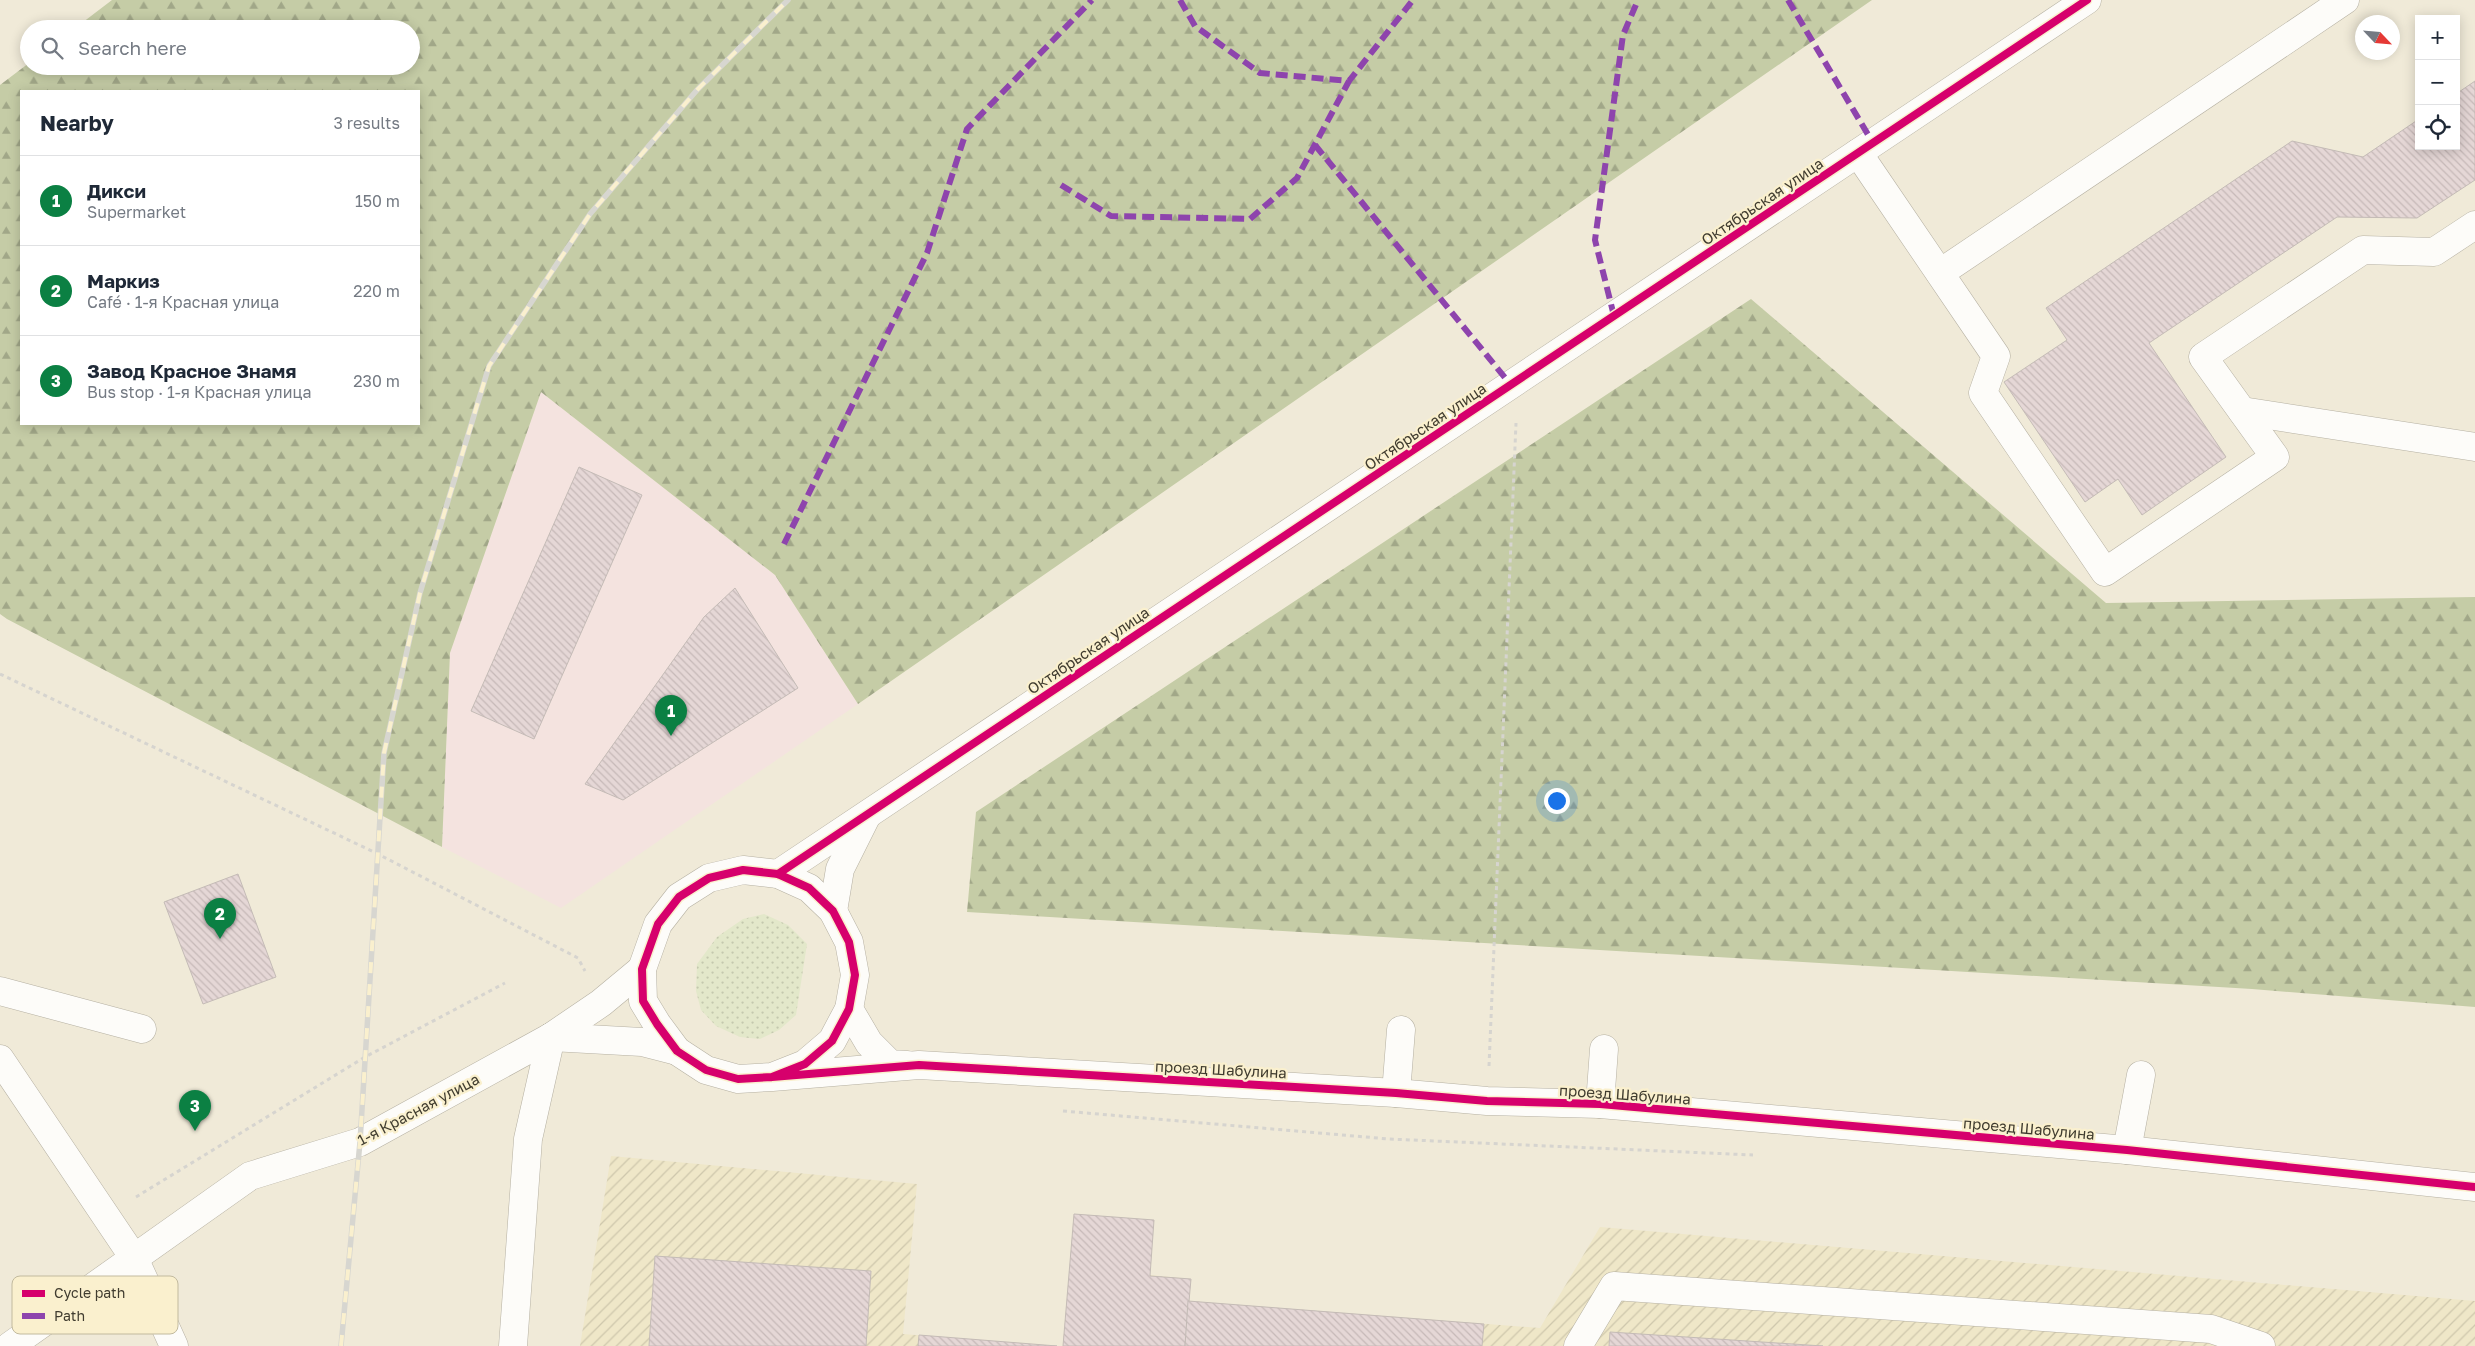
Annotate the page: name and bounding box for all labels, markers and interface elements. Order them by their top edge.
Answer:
north arrow [2355,15,2400,60]
map controls [2415,15,2460,150]
button: + [2415,15,2460,60]
search box [20,20,420,75]
icon: search [38,34,66,62]
text: Search here [78,36,187,59]
button: − [2415,60,2460,105]
button: locate [2415,105,2460,150]
text: Nearby [40,110,114,136]
text: 3 results [333,113,400,133]
street label: Октябрьская улица [1698,154,1826,248]
text: Дикси [87,179,146,202]
text: 1 [52,191,60,211]
text: 150 m [355,191,400,211]
text: Supermarket [87,202,186,222]
text: Маркиз [87,269,160,292]
text: 2 [51,281,61,301]
text: 220 m [353,281,400,301]
text: Café · 1-я Красная улица [87,292,279,312]
text: Завод Красное Знамя [87,359,296,382]
text: 3 [51,371,61,391]
text: 230 m [353,371,400,391]
street label: Октябрьская улица [1361,379,1489,473]
text: Bus stop · 1-я Красная улица [87,382,312,402]
street label: Октябрьская улица [1024,603,1152,697]
pin: 1 [655,695,687,736]
your location [1544,788,1570,814]
pin: 2 [204,898,236,939]
street label: проезд Шабулина [1155,1057,1287,1081]
street label: 1-я Красная улица [354,1069,482,1149]
street label: проезд Шабулина [1559,1080,1691,1108]
pin: 3 [179,1090,211,1131]
street label: проезд Шабулина [1962,1113,2096,1143]
legend [12,1276,178,1334]
text: Cycle path [54,1284,125,1301]
text: Path [54,1307,85,1324]

